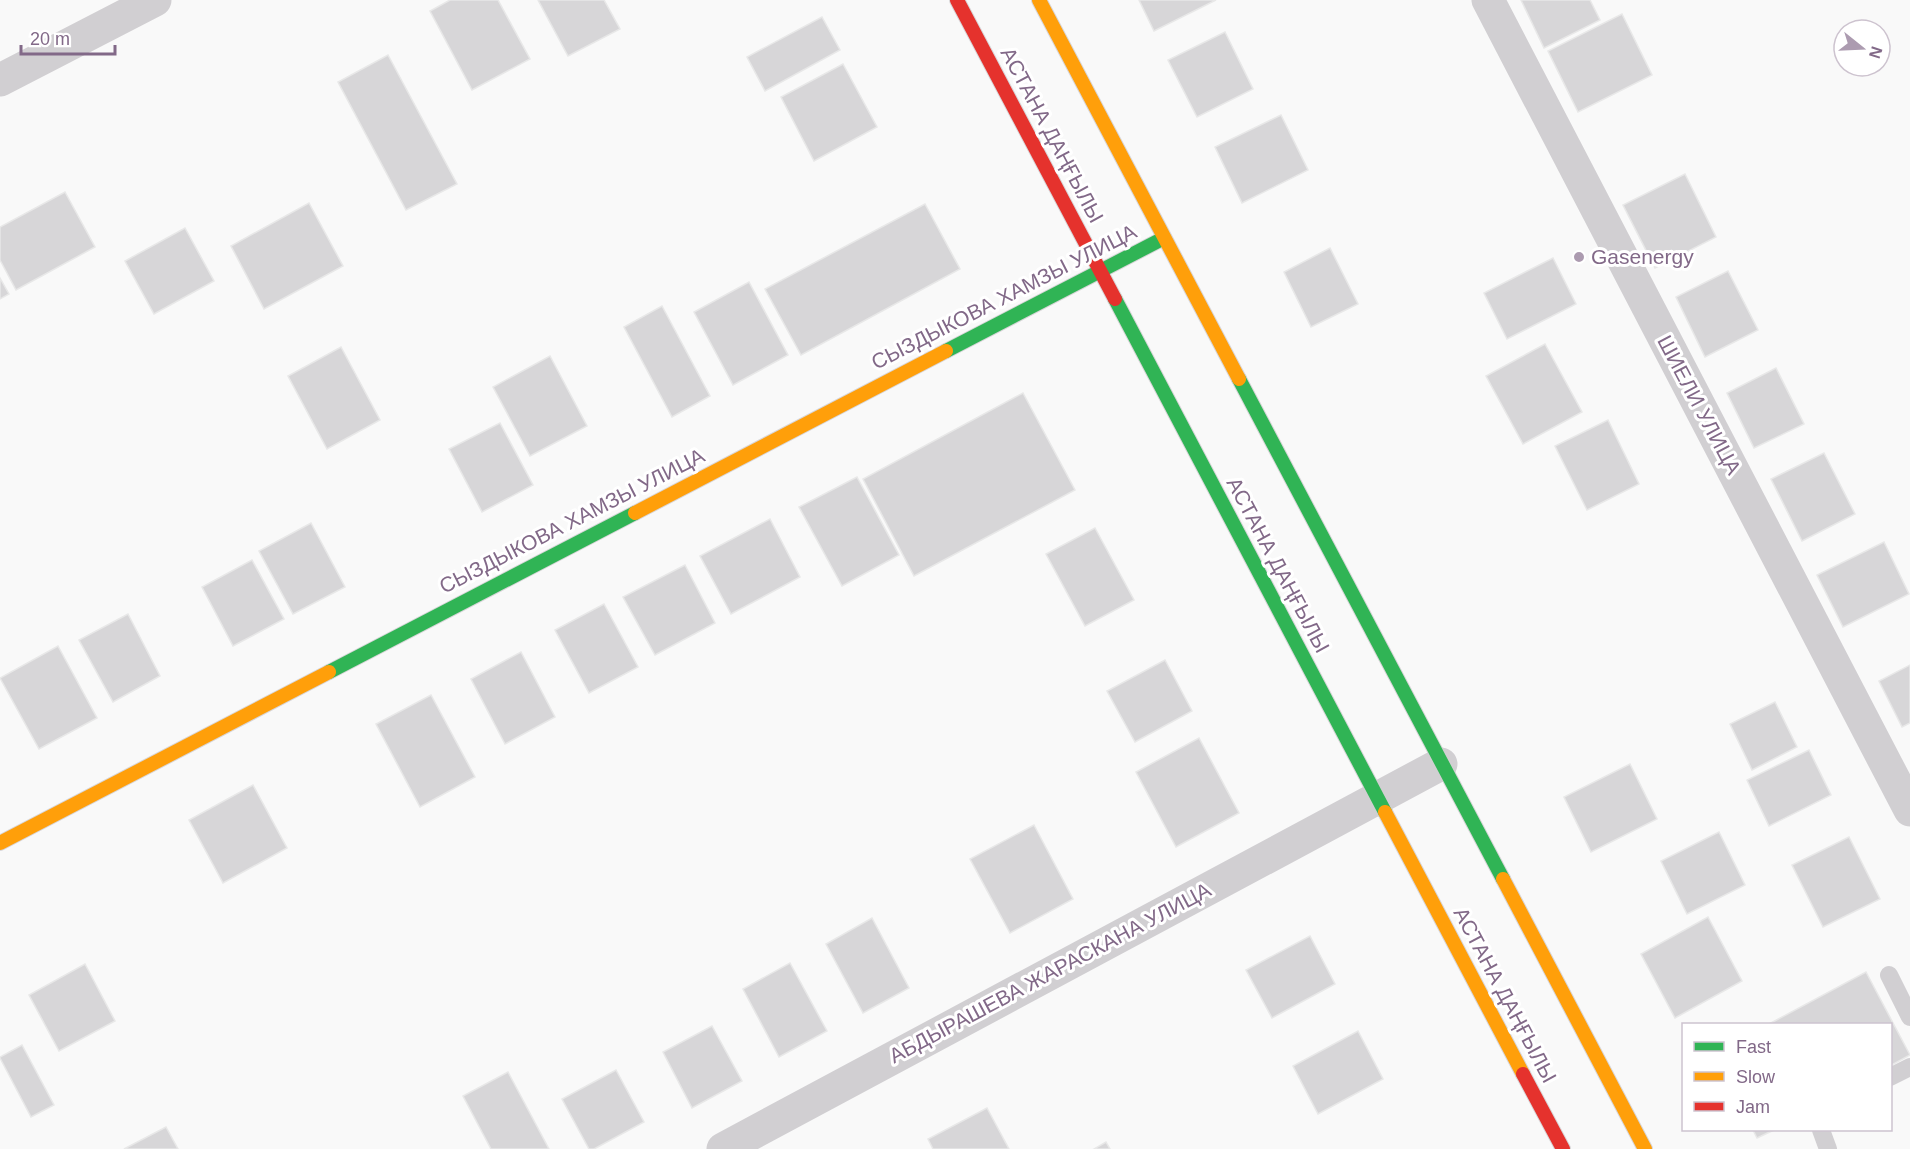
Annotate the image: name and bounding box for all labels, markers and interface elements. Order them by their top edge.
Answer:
scale bar [21,18,116,56]
north arrow [1832,18,1892,78]
text: 20 m [30,29,70,49]
street label: АСТАНА ДАҢҒЫЛЫ [997,43,1108,226]
text: N [1866,44,1886,61]
street label: СЫЗДЫКОВА ХАМЗЫ УЛИЦА [867,219,1140,374]
place label: Gasenergy [1591,245,1694,268]
marker: Gasenergy [1572,250,1586,264]
street label: ШИЕЛИ УЛИЦА [1653,331,1746,478]
street label: СЫЗДЫКОВА ХАМЗЫ УЛИЦА [435,443,708,598]
street label: АСТАНА ДАҢҒЫЛЫ [1223,473,1334,656]
street label: АБДЫРАШЕВА ЖАРАСКАНА УЛИЦА [885,878,1214,1067]
street label: АСТАНА ДАҢҒЫЛЫ [1450,903,1561,1086]
legend [1682,1023,1892,1131]
text: Fast [1736,1037,1771,1057]
text: Slow [1736,1067,1776,1087]
text: Jam [1736,1097,1770,1117]

